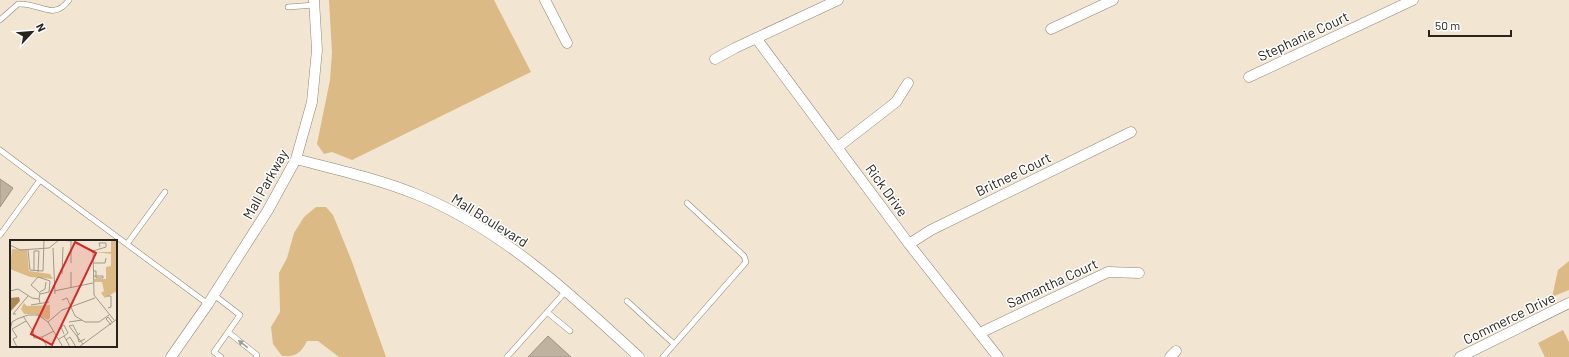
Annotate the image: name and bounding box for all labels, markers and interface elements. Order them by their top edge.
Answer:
street label: Stephanie Court [1255,8,1351,64]
north arrow [12,12,52,52]
scale bar [1429,12,1511,38]
text: 50 m [1435,18,1460,32]
text: N [34,21,49,34]
street label: Mall Parkway [239,146,291,222]
street label: Britnee Court [973,148,1053,200]
street label: Rick Drive [862,161,912,219]
street label: Mall Boulevard [449,190,531,250]
inset map [10,240,117,347]
street label: Samantha Court [1004,255,1100,311]
street label: Commerce Drive [1460,288,1558,348]
one-way arrow [238,340,249,349]

